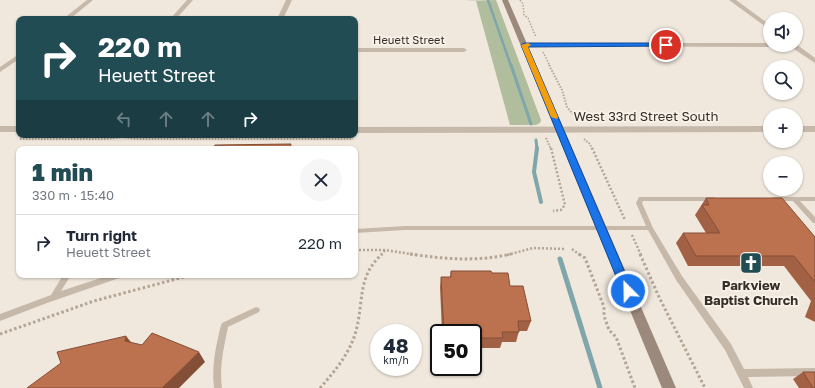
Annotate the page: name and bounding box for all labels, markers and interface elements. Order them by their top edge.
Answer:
map controls [763,12,803,196]
button: sound [763,12,803,52]
pin [649,28,683,62]
text: 220 m [98,30,182,63]
icon: right [32,32,84,84]
street label: Heuett Street [373,33,445,46]
icon: arrive [655,34,677,56]
button: search [763,60,803,100]
text: Heuett Street [98,64,215,86]
icon: left [113,108,135,130]
icon: ahead [155,108,177,130]
icon: ahead [197,108,219,130]
icon: right [239,108,261,130]
street label: West 33rd Street South [573,108,719,124]
button: + [763,108,803,148]
button: − [763,156,803,196]
text: 1 min [32,157,93,186]
button: close [300,159,342,201]
text: 330 m · 15:40 [32,187,114,203]
text: Turn right [66,226,137,244]
icon: right [32,232,54,254]
text: 220 m [298,234,342,252]
text: Heuett Street [66,244,151,260]
church icon: Parkview Baptist Church [738,250,764,276]
position arrow [607,270,649,312]
place label: Parkview Baptist Church [704,277,798,308]
speed limit sign: 50 [430,324,482,376]
text: 48 [383,333,409,357]
text: km/h [383,354,409,366]

